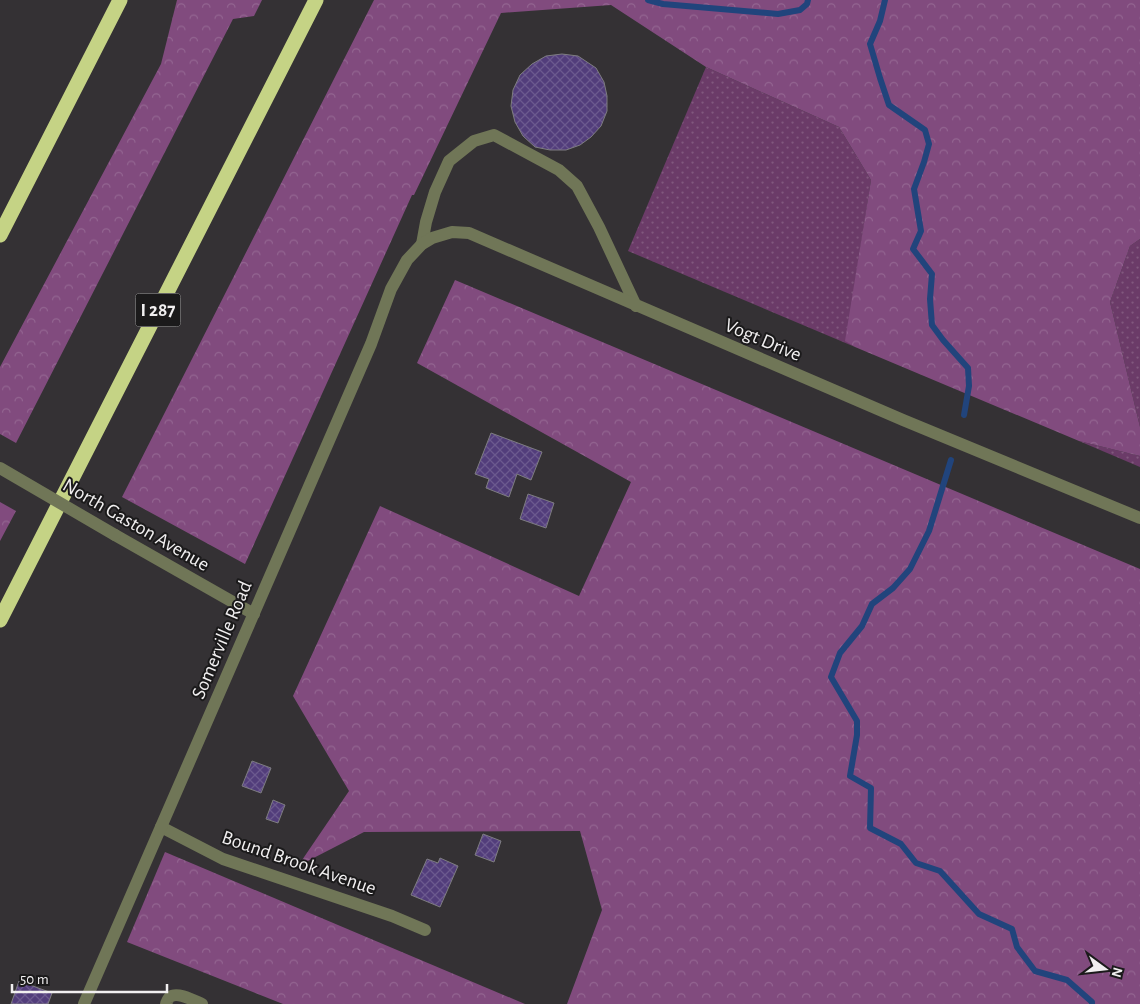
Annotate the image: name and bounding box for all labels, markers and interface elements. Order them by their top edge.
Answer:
road number: I 287 [136,294,180,326]
street label: Vogt Drive [722,315,804,365]
street label: North Gaston Avenue [59,475,213,575]
street label: Somerville Road [188,578,256,702]
street label: Bound Brook Avenue [219,827,379,899]
north arrow [1080,944,1130,994]
scale bar [12,962,168,994]
text: N [1109,966,1125,979]
text: 50 m [20,972,49,987]

